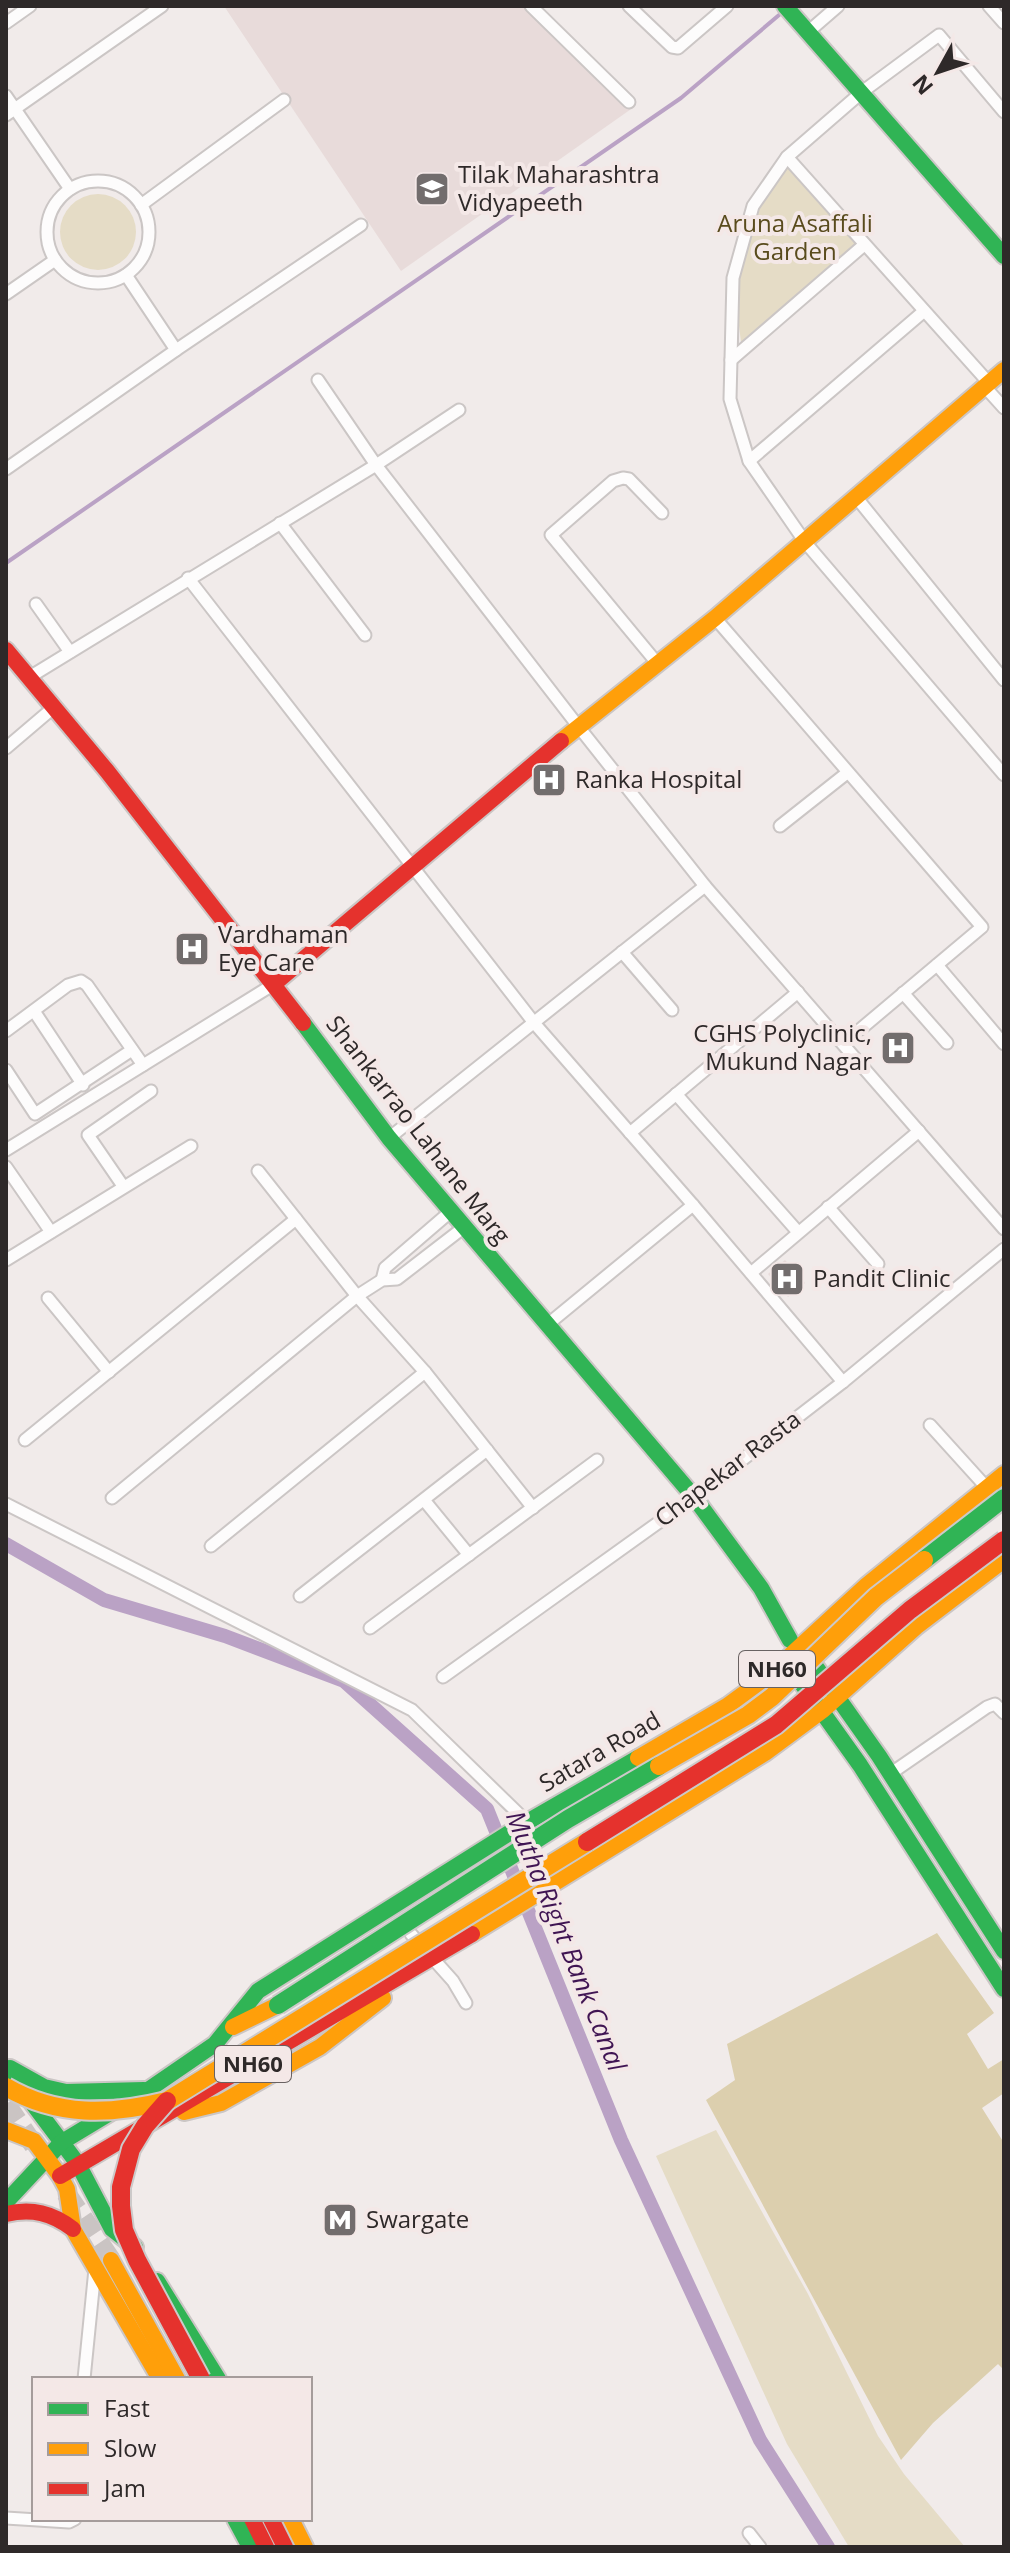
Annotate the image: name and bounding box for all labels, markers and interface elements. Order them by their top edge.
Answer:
north arrow [898,32,978,112]
text: N [905,69,939,102]
place label: Tilak Maharashtra Vidyapeeth [458,157,660,218]
school or university icon: Tilak Maharashtra Vidyapeeth [413,170,451,208]
park label: Aruna Asaffali Garden [717,206,873,267]
hospital icon: Ranka Hospital [530,761,568,799]
place label: Ranka Hospital [575,762,742,795]
place label: Vardhaman Eye Care [218,917,348,978]
hospital icon: Vardhaman Eye Care [173,930,211,968]
street label: Shankarrao Lahane Marg [319,1008,519,1250]
place label: CGHS Polyclinic, Mukund Nagar [693,1016,872,1077]
hospital icon: CGHS Polyclinic, Mukund Nagar [879,1029,917,1067]
hospital icon: Pandit Clinic [768,1260,806,1298]
place label: Pandit Clinic [813,1261,951,1294]
street label: Chapekar Rasta [647,1402,807,1534]
road number: NH60 [739,1651,815,1687]
street label: Satara Road [533,1703,666,1799]
water label: Mutha Right Bank Canal [498,1805,636,2078]
road number: NH60 [215,2046,291,2082]
metro station icon: Swargate [321,2201,359,2239]
place label: Swargate [366,2202,469,2235]
legend [32,2377,312,2521]
text: Fast [104,2391,150,2424]
text: Slow [104,2431,157,2464]
text: Jam [102,2471,146,2504]

